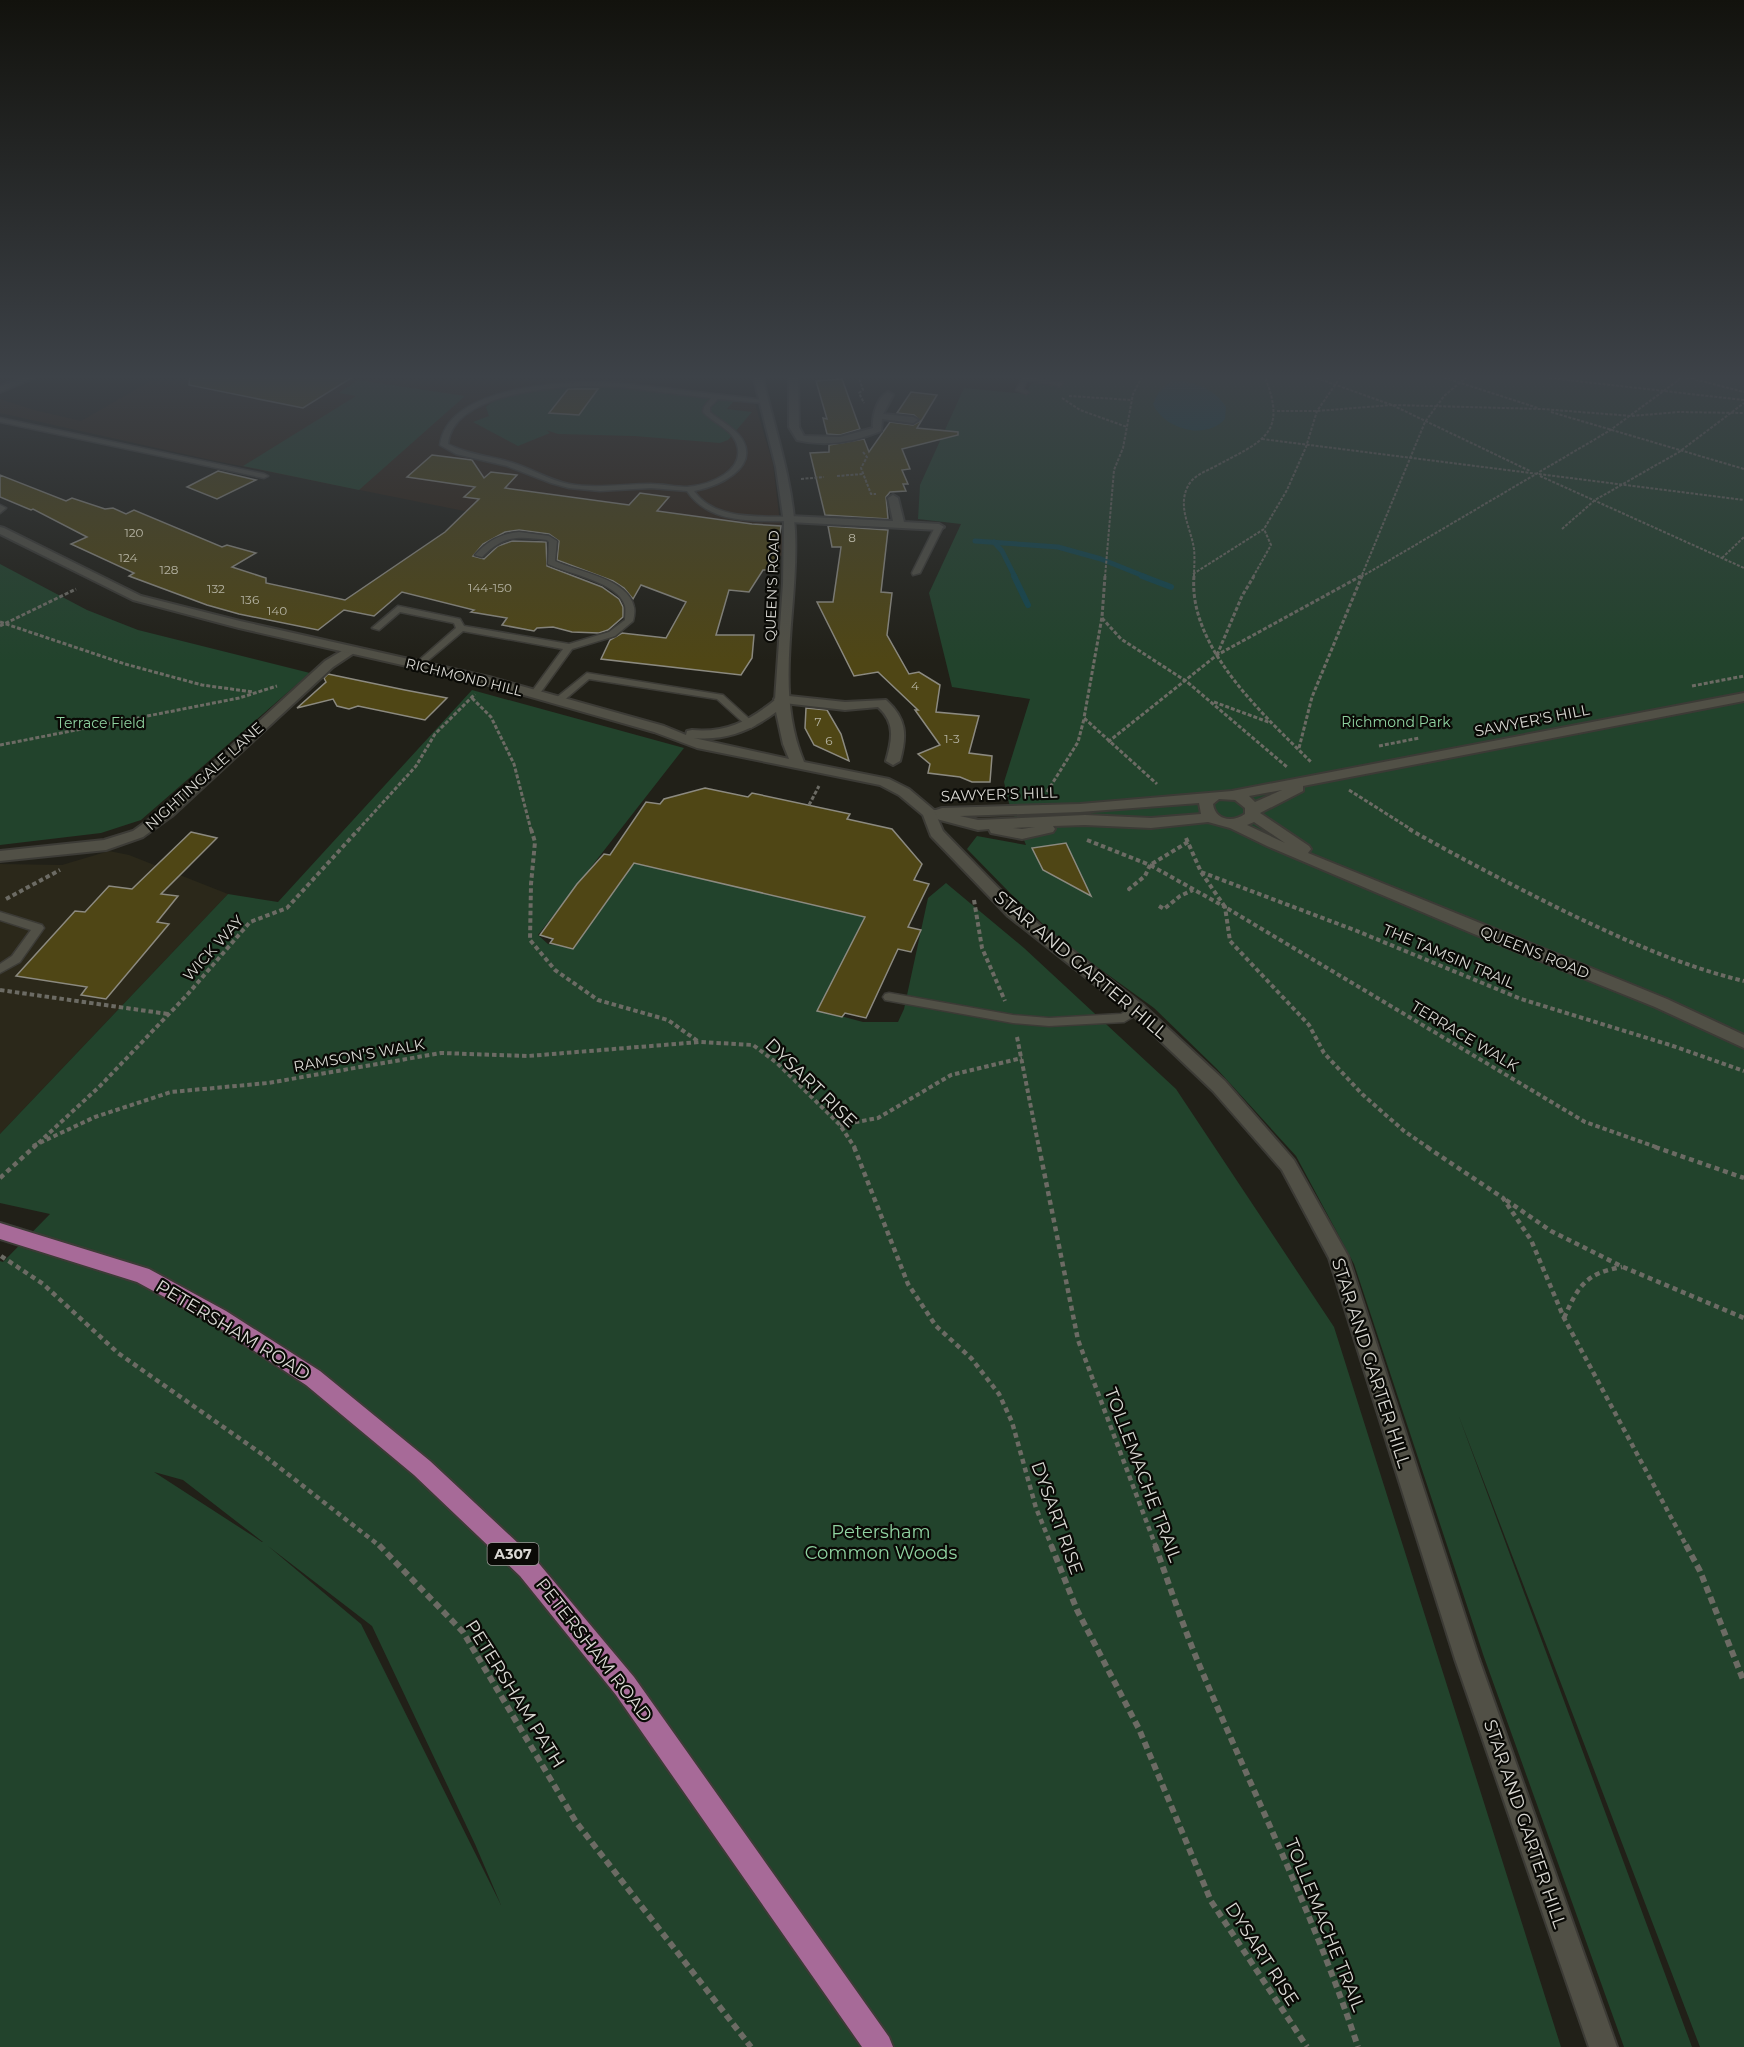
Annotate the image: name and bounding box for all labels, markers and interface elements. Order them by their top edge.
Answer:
house number: 120 [124,525,144,540]
street label: QUEEN'S ROAD [761,530,783,642]
house number: 8 [848,530,856,545]
house number: 124 [119,550,137,565]
house number: 128 [160,562,179,577]
house number: 144-150 [468,580,512,595]
house number: 132 [207,581,225,596]
house number: 136 [241,592,259,607]
house number: 140 [267,603,287,618]
street label: RICHMOND HILL [404,654,525,700]
house number: 4 [911,678,919,693]
street label: SAWYER'S HILL [1473,700,1591,740]
park label: Richmond Park [1341,713,1451,731]
park label: Terrace Field [57,714,145,732]
house number: 7 [814,714,822,729]
street label: NIGHTINGALE LANE [141,718,267,834]
house number: 1-3 [944,731,960,746]
house number: 6 [825,733,833,748]
street label: SAWYER'S HILL [940,782,1058,806]
street label: STAR AND GARTER HILL [990,886,1172,1044]
street label: WICK WAY [179,911,248,985]
street label: THE TAMSIN TRAIL [1380,920,1518,992]
street label: QUEENS ROAD [1478,921,1592,983]
street label: TERRACE WALK [1408,996,1522,1076]
street label: RAMSON’S WALK [292,1034,426,1076]
street label: DYSART RISE [761,1034,861,1132]
street label: STAR AND GARTER HILL [1327,1255,1415,1471]
street label: PETERSHAM ROAD [152,1275,314,1385]
street label: TOLLEMACHE TRAIL [1100,1385,1187,1566]
street label: DYSART RISE [1026,1458,1088,1578]
park label: Petersham Common Woods [805,1521,957,1564]
road number: A307 [488,1543,538,1565]
street label: PETERSHAM ROAD [531,1574,657,1726]
street label: PETERSHAM PATH [461,1616,569,1772]
street label: STAR AND GARTER HILL [1479,1717,1571,1932]
street label: TOLLEMACHE TRAIL [1280,1835,1370,2015]
street label: DYSART RISE [1220,1898,1304,2010]

